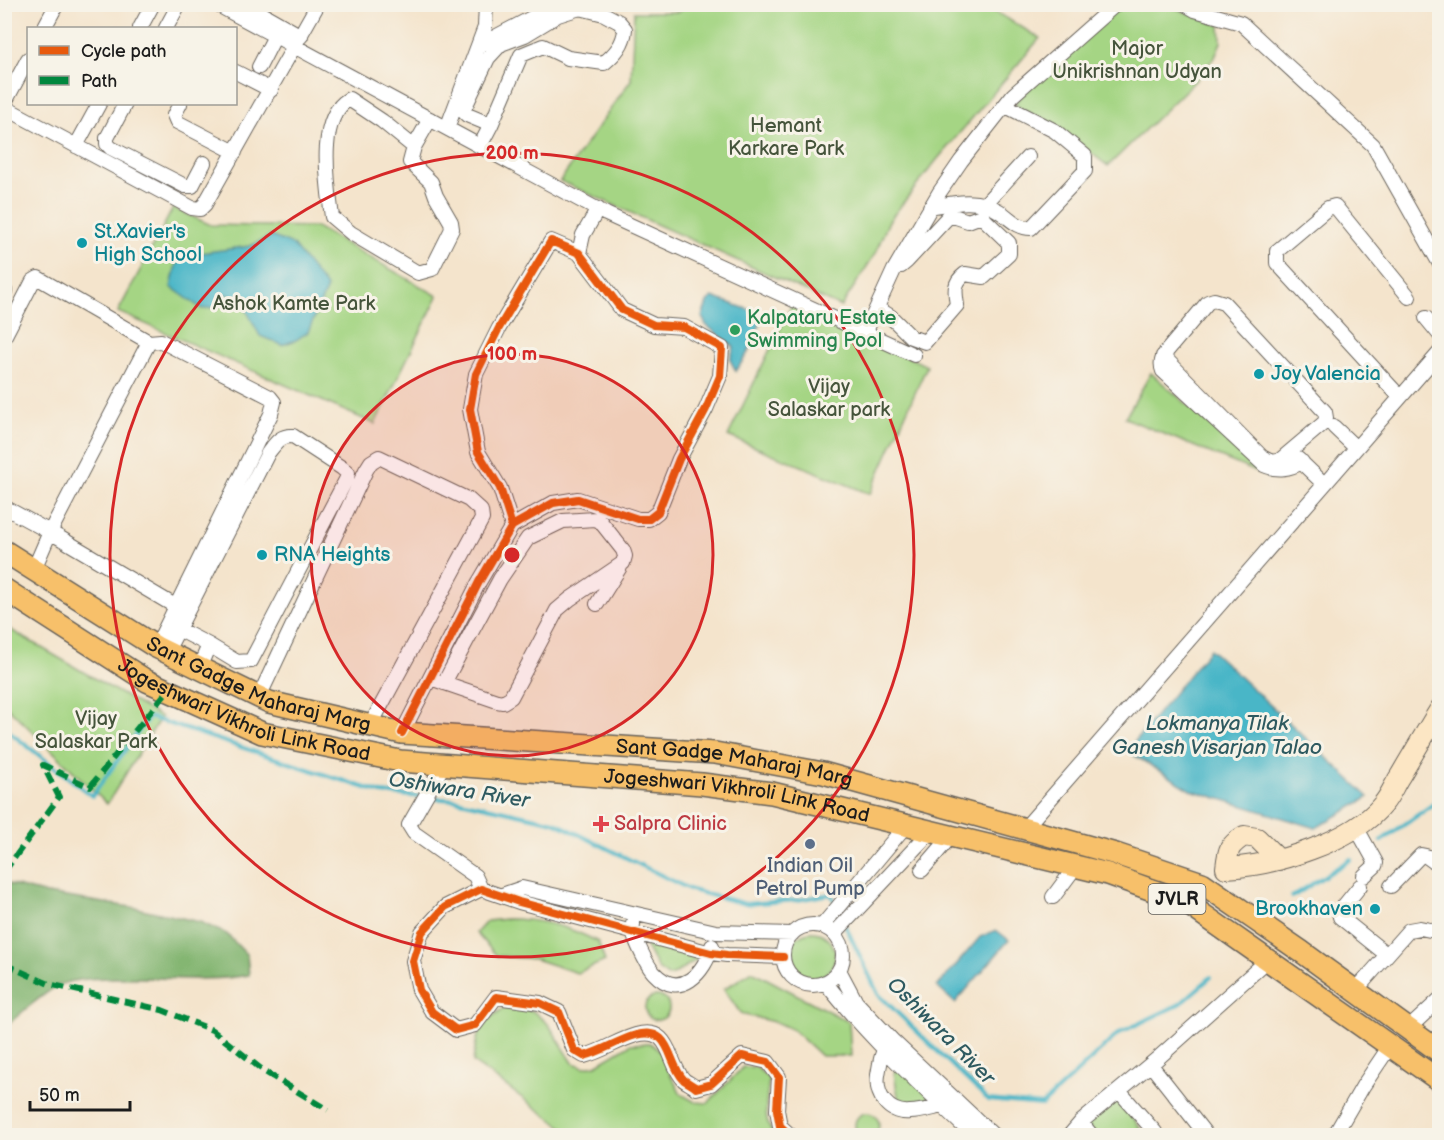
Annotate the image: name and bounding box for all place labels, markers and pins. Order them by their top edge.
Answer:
place label: St.Xavier's High School [94,220,202,267]
marker: St.Xavier's High School [75,236,89,250]
place label: Kalpataru Estate Swimming Pool [747,306,896,353]
marker: Kalpataru Estate Swimming Pool [728,323,742,337]
place label: Joy Valencia [1271,362,1381,386]
marker: Joy Valencia [1252,367,1266,381]
place label: RNA Heights [274,543,391,567]
centre of rings [502,545,522,565]
marker: RNA Heights [255,548,269,562]
place label: Salpra Clinic [614,812,727,836]
marker: Salpra Clinic [592,815,610,833]
marker: Indian Oil Petrol Pump [803,837,817,851]
place label: Indian Oil Petrol Pump [755,854,865,901]
place label: Brookhaven [1255,897,1363,921]
marker: Brookhaven [1368,902,1382,916]

